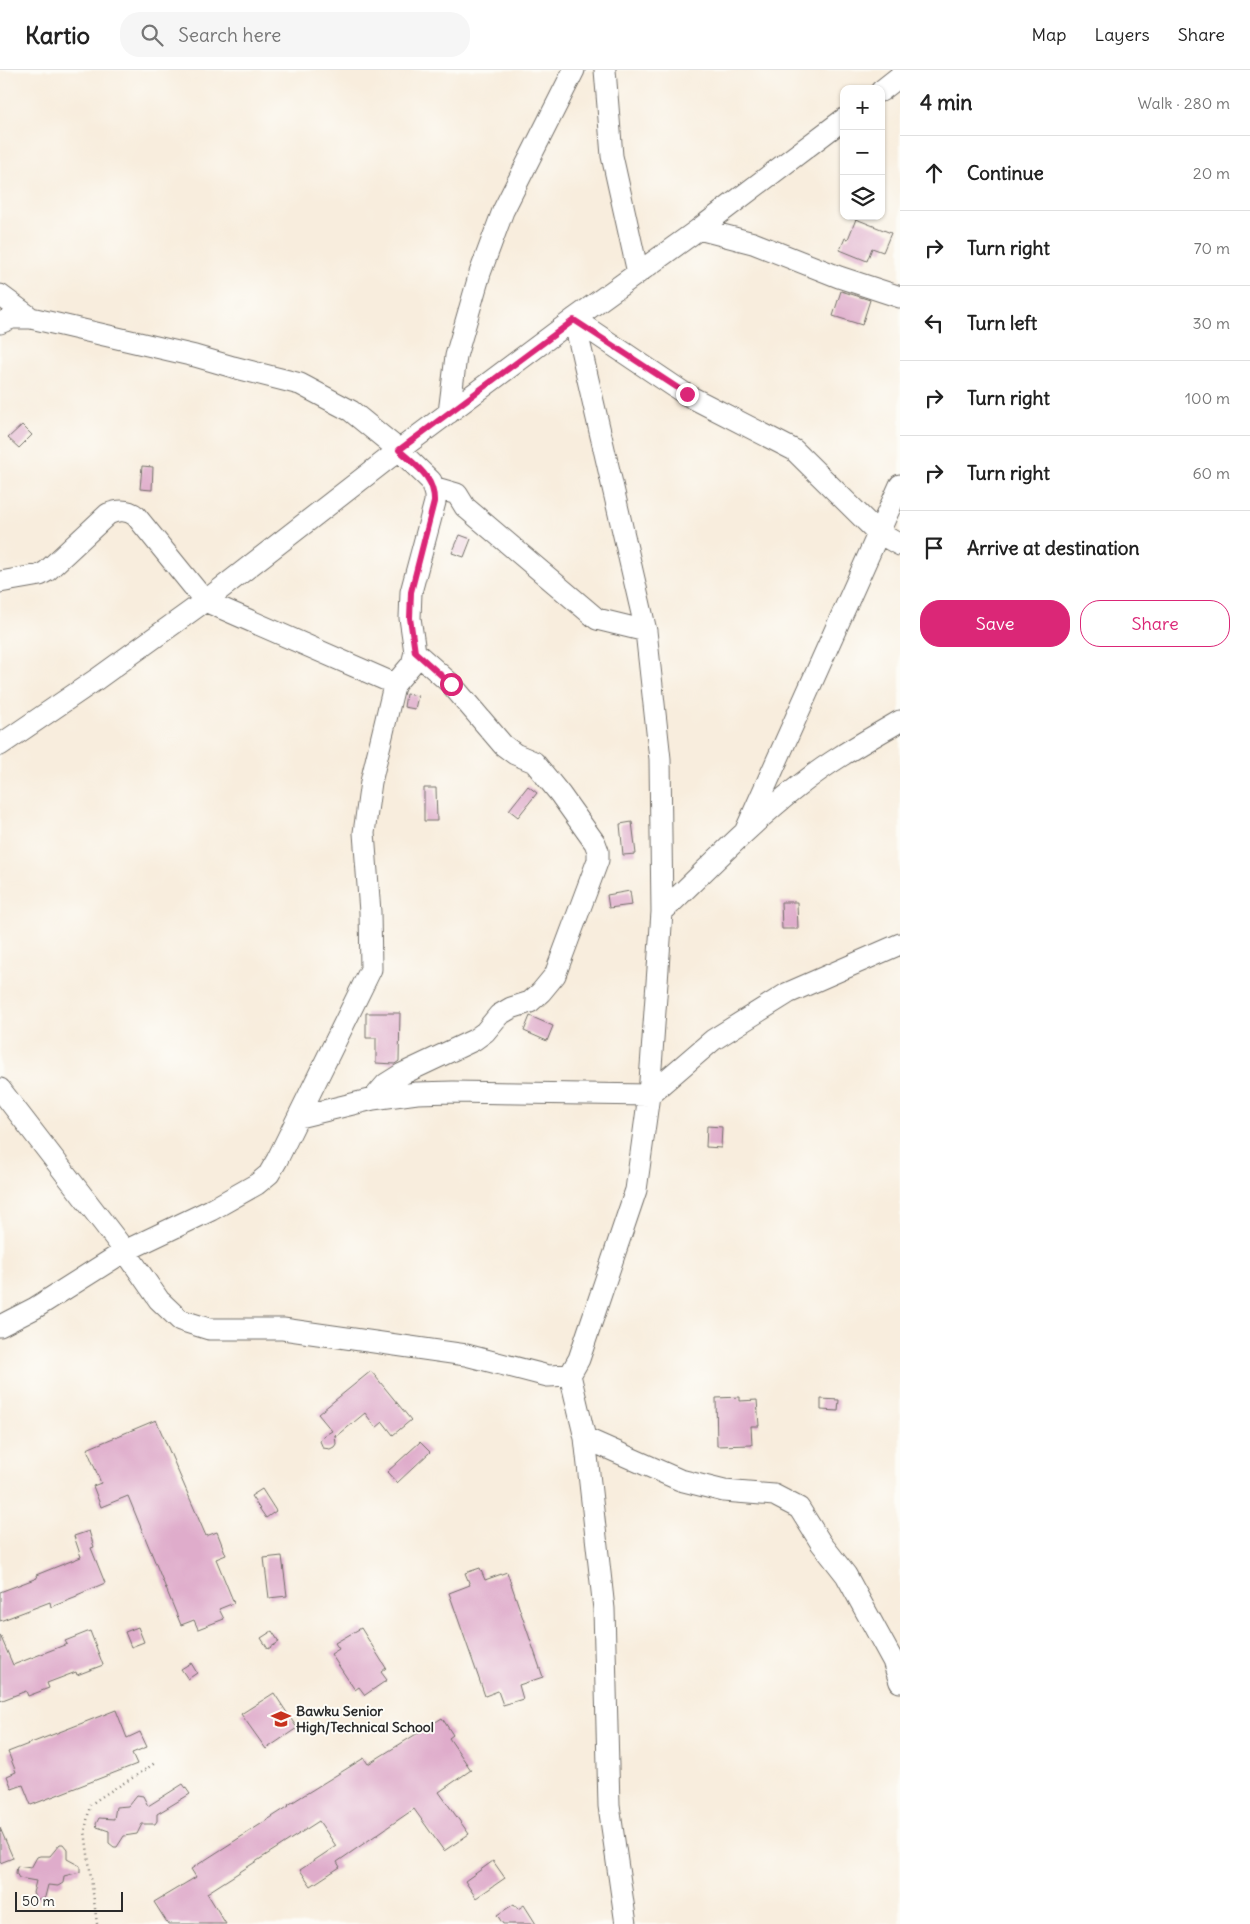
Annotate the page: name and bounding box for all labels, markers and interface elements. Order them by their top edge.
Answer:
search box [120,12,470,57]
text: Kartio [25,20,90,50]
icon: search [138,21,166,49]
text: Search here [178,23,281,47]
text: Map [1031,23,1066,46]
text: Layers [1094,23,1150,46]
text: Share [1178,23,1225,46]
map controls [840,85,885,220]
button: + [840,85,885,130]
text: 4 min [920,89,972,116]
text: Walk · 280 m [1138,93,1230,113]
button: − [840,130,885,175]
icon: ahead [920,159,948,187]
text: Continue [967,161,1044,185]
text: 20 m [1193,163,1230,183]
button: layers [840,175,885,220]
icon: right [920,234,948,262]
text: Turn right [967,236,1050,260]
text: 70 m [1194,238,1230,258]
icon: left [920,309,948,337]
text: Turn left [967,311,1037,335]
text: 30 m [1193,313,1230,333]
route end [676,383,699,406]
icon: right [920,384,948,412]
text: Turn right [967,386,1050,410]
text: 100 m [1185,388,1230,408]
icon: right [920,459,948,487]
text: Turn right [967,461,1050,485]
text: 60 m [1192,463,1230,483]
icon: arrive [920,534,948,562]
text: Arrive at destination [967,536,1140,560]
button: Save [920,600,1070,647]
button: Share [1080,600,1230,647]
route start [440,673,463,696]
place label: Bawku Senior High/Technical School [296,1702,434,1736]
school or university icon: Bawku Senior High/Technical School [270,1708,292,1730]
scale bar [15,1889,122,1912]
text: 50 m [22,1892,55,1910]

